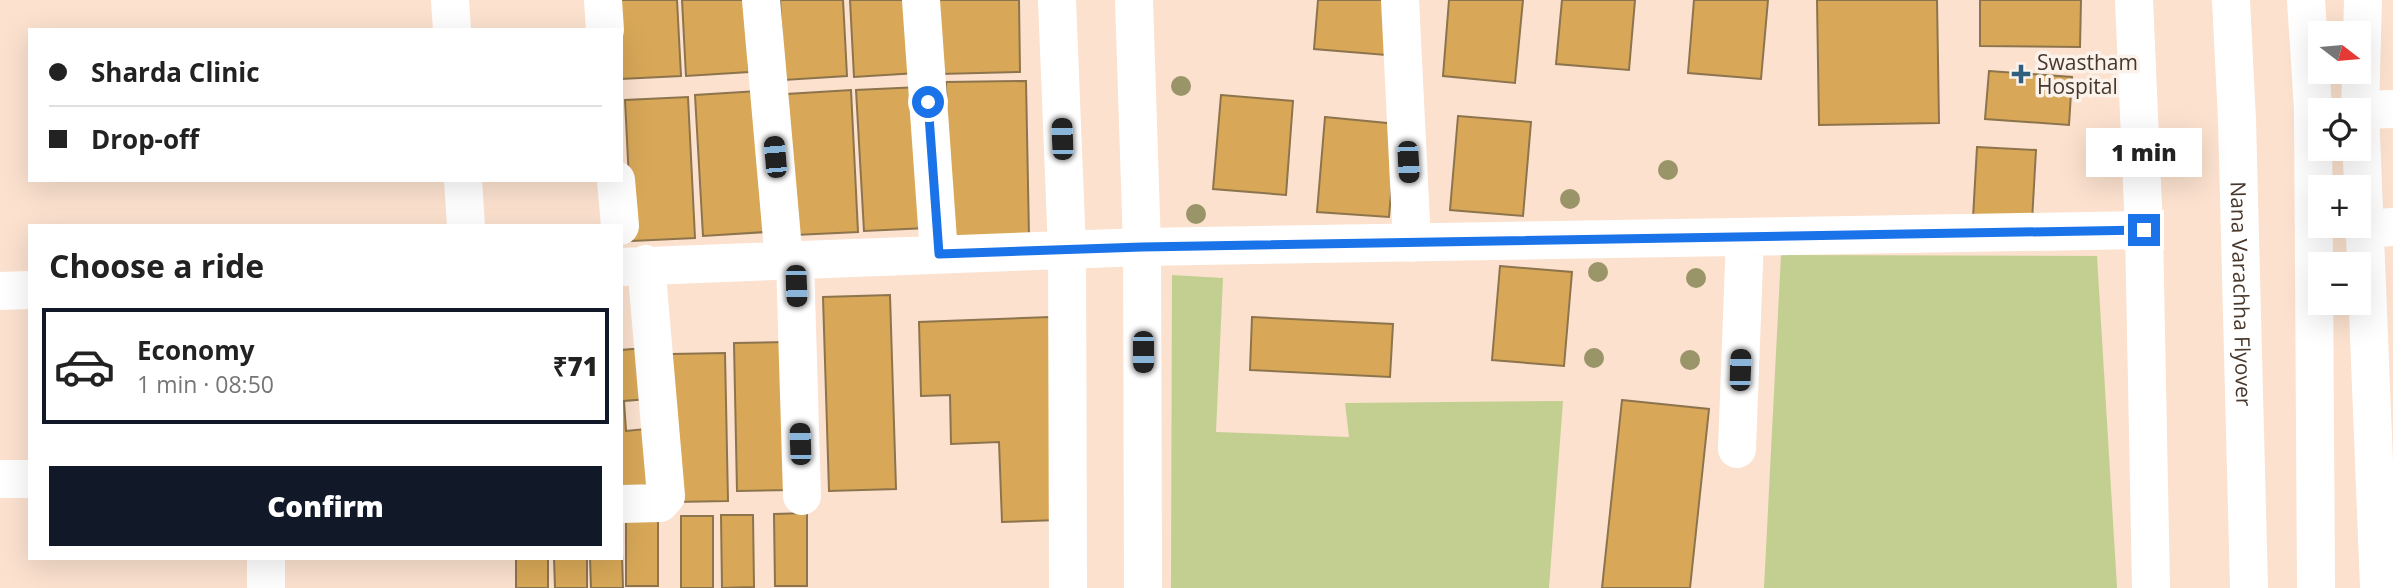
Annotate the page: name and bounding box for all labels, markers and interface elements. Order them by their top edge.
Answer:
north arrow [2308,21,2371,84]
map controls [2308,21,2371,315]
place label: Swastham Hospital [2037,48,2138,100]
text: Sharda Clinic [91,54,260,90]
marker: Swastham Hospital [2011,64,2031,84]
route start [912,86,944,118]
button: locate [2308,98,2371,161]
car [1051,118,1074,160]
text: Drop-off [91,121,199,157]
callout: 1 min [2086,128,2202,177]
car [763,135,788,179]
text: 1 min [2111,136,2177,168]
car [1397,140,1420,184]
button: + [2308,175,2371,238]
street label: Nana Varachha Flyover [2225,181,2258,407]
route end [2128,214,2160,246]
text: Choose a ride [49,244,264,287]
button: − [2308,252,2371,315]
car [785,265,808,307]
car [1133,331,1154,373]
text: Economy [137,332,255,368]
icon: car [53,335,116,398]
text: ₹71 [553,348,598,384]
car [1729,349,1752,391]
text: 1 min · 08:50 [137,368,274,400]
car [789,423,812,465]
button: Confirm [49,466,602,546]

